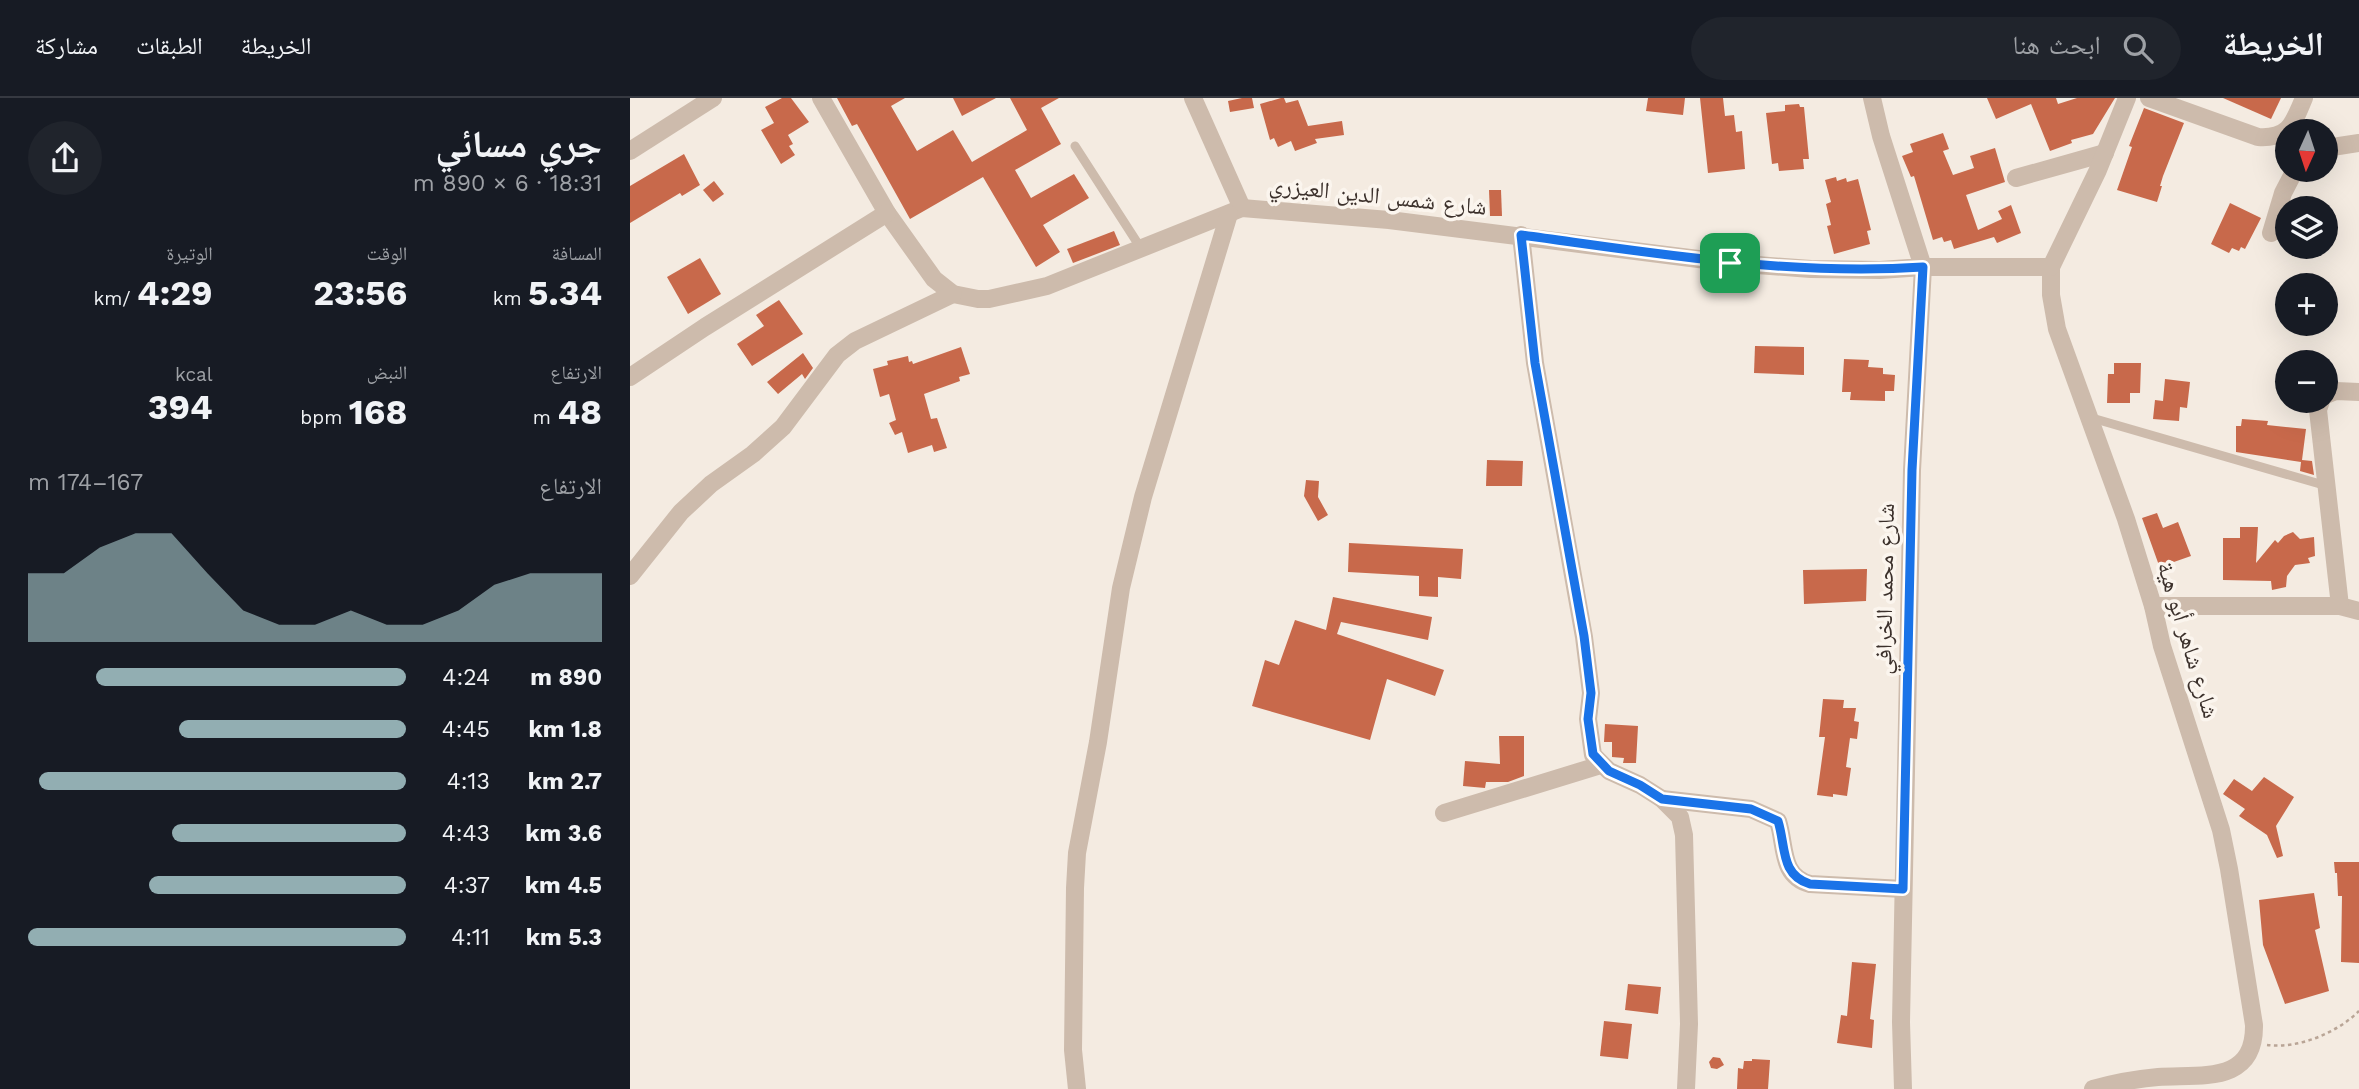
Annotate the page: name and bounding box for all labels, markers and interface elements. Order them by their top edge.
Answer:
search box [1691,17,2181,80]
text: الخريطة [2223,24,2324,63]
icon: search [2119,29,2157,67]
text: ابحث هنا [2013,30,2101,60]
text: مشاركة [35,32,98,60]
text: الطبقات [136,32,203,60]
text: الخريطة [241,32,311,60]
north arrow [2275,119,2338,182]
map controls [2275,119,2338,413]
button: share [28,121,102,195]
text: جري مسائي [435,122,602,166]
text: 18:31 · 6 × 890 m [413,170,602,197]
street label: شارع شمس الدين العيزري [1267,171,1488,226]
button: layers [2275,196,2338,259]
pin [1700,233,1760,293]
text: الوتيرة [166,242,213,265]
text: الوقت [366,242,407,265]
text: المسافة [552,242,602,265]
icon: arrive [1711,244,1749,282]
text: 4:29 [137,272,213,314]
text: 23:56 [313,272,407,314]
text: 5.34 [528,272,602,314]
button: + [2275,273,2338,336]
text: /km [93,287,137,310]
text: km [493,287,528,310]
button: − [2275,350,2338,413]
text: النبض [367,361,407,384]
text: الارتفاع [550,361,602,384]
text: kcal [175,363,213,386]
text: 394 [148,386,213,428]
text: 168 [349,391,407,433]
text: 48 [557,391,602,433]
text: bpm [300,406,349,429]
text: m [533,406,557,429]
text: 167–174 m [28,469,143,496]
text: الارتفاع [539,473,602,500]
street label: شارع محمد الخرافي [1870,503,1905,675]
street label: شارع شاهر أبو هية [2150,558,2225,722]
text: 4:24 [442,664,490,691]
text: 890 m [530,664,602,691]
text: 4:45 [442,716,490,743]
text: 1.8 km [528,716,602,743]
text: 4:13 [447,768,490,795]
text: 2.7 km [528,768,602,795]
text: 4:43 [442,820,490,847]
text: 3.6 km [525,820,602,847]
text: 4:37 [444,872,490,899]
text: 4.5 km [525,872,602,899]
text: 4:11 [451,924,490,951]
text: 5.3 km [526,924,602,951]

